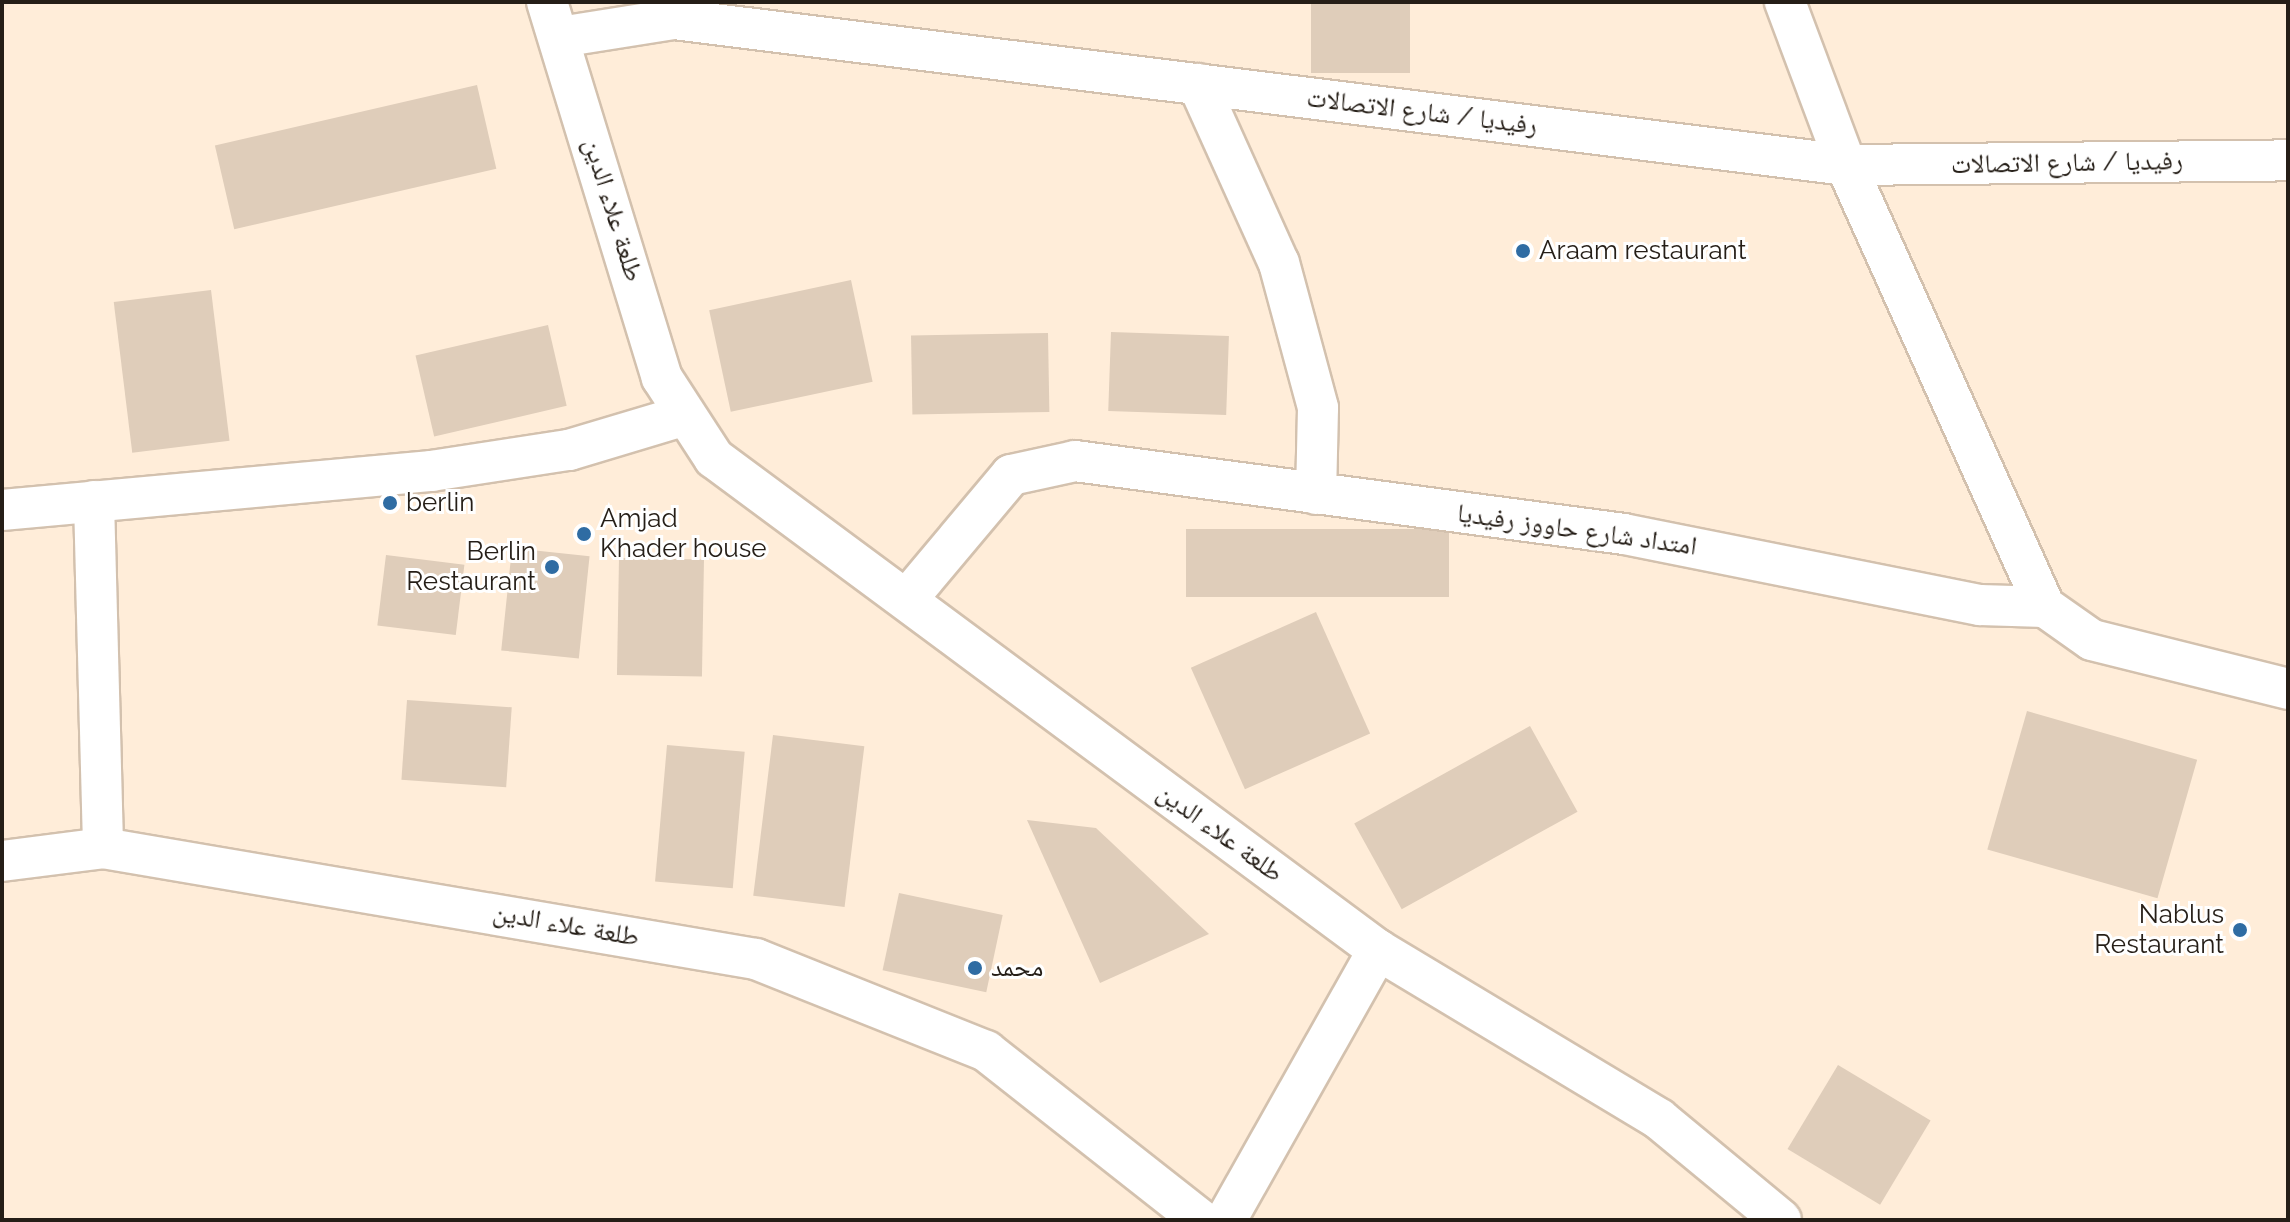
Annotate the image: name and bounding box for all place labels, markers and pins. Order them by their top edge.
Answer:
place label: Araam restaurant [1539,235,1746,267]
marker: Araam restaurant [1514,242,1532,260]
place label: berlin [406,487,474,519]
marker: berlin [381,494,399,512]
place label: Amjad Khader house [600,503,767,564]
marker: Amjad Khader house [575,525,593,543]
place label: Berlin Restaurant [406,536,536,598]
marker: Berlin Restaurant [543,558,561,576]
place label: Nablus Restaurant [2094,899,2224,960]
marker: Nablus Restaurant [2231,921,2249,939]
place label: محمد [991,952,1043,984]
marker: محمد [966,959,984,977]

